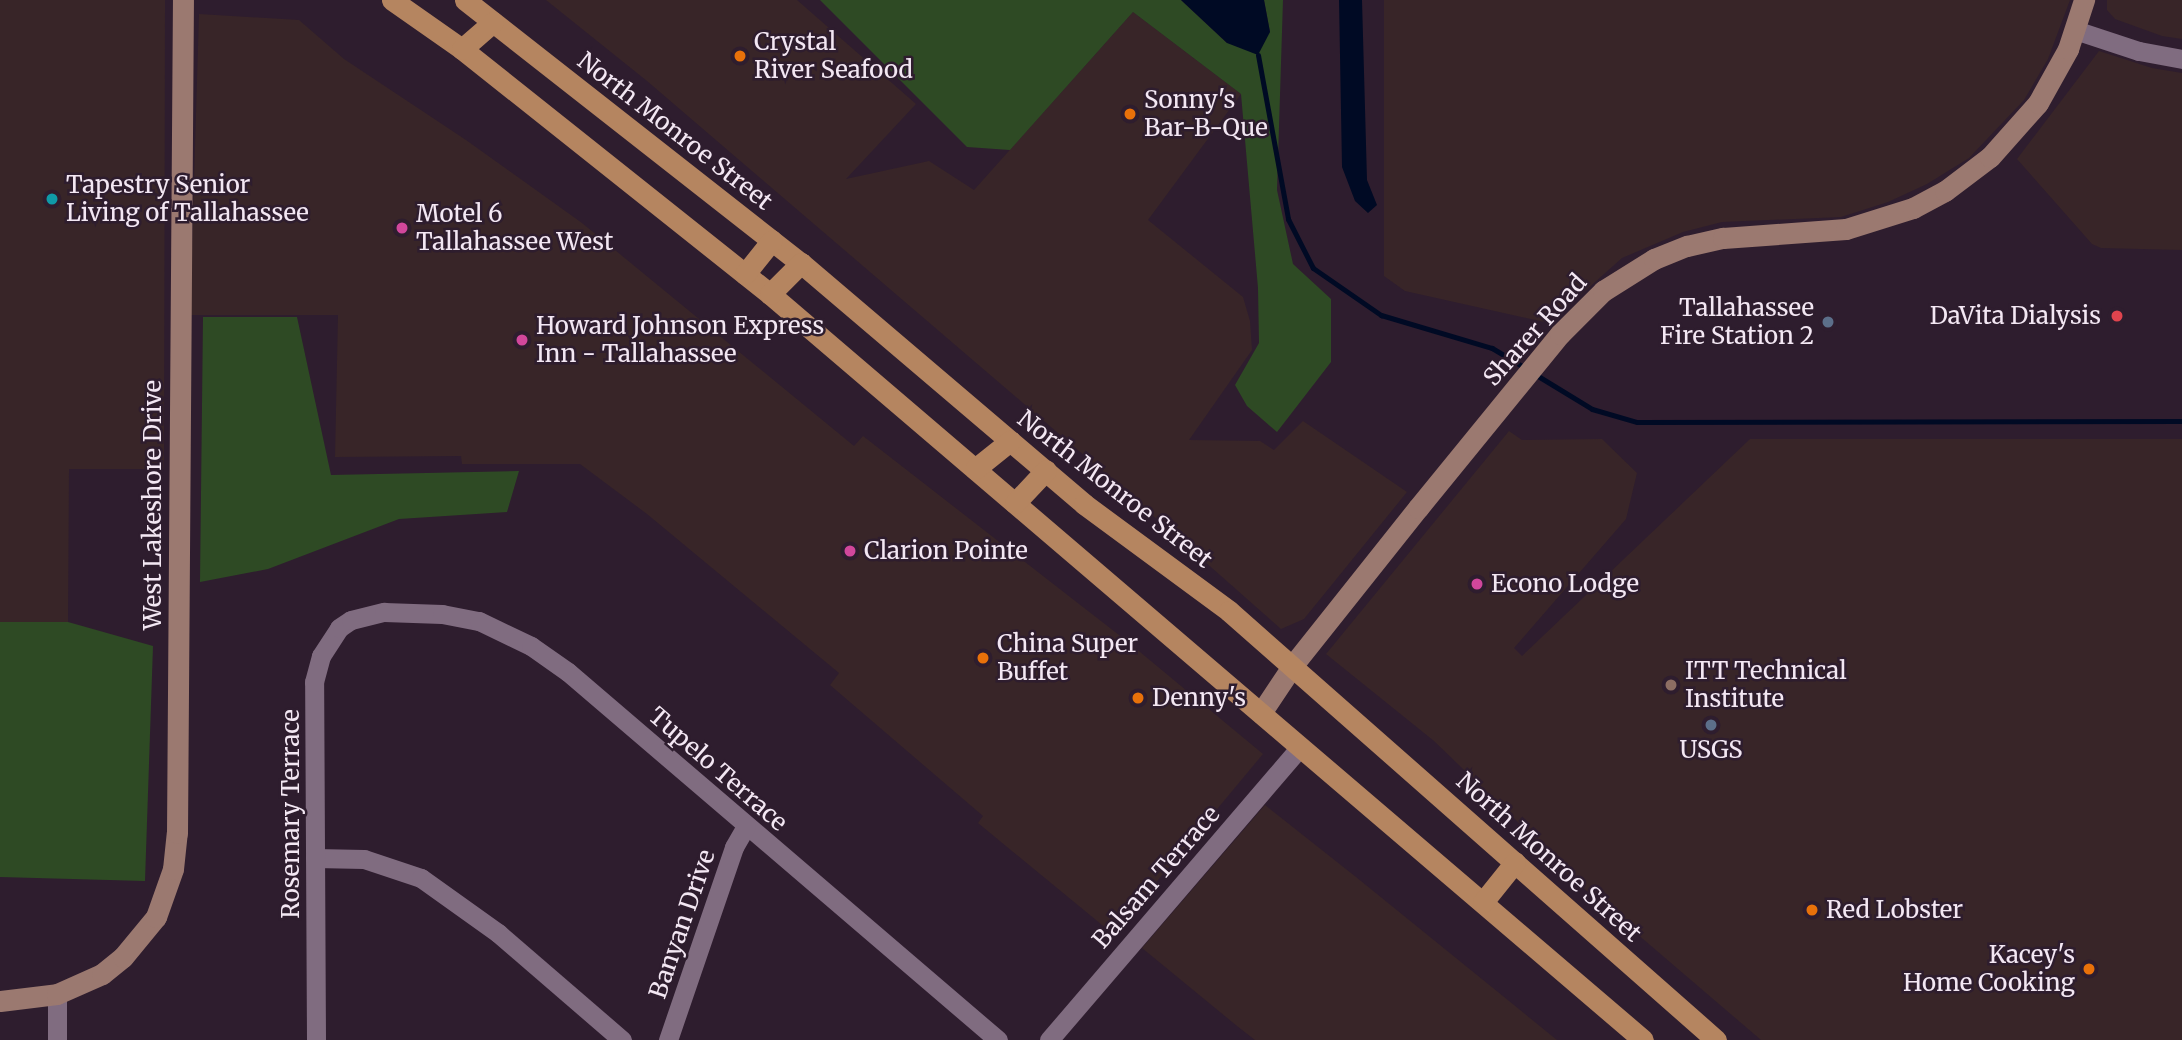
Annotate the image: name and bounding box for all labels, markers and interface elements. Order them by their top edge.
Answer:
place label: Crystal River Seafood [754,28,913,84]
street label: North Monroe Street [572,46,778,216]
marker: Crystal River Seafood [732,48,748,64]
place label: Sonny's Bar-B-Que [1144,86,1268,142]
marker: Sonny's Bar-B-Que [1122,106,1138,122]
place label: Tapestry Senior Living of Tallahassee [66,171,309,227]
marker: Tapestry Senior Living of Tallahassee [44,191,60,207]
place label: Motel 6 Tallahassee West [416,200,613,256]
marker: Motel 6 Tallahassee West [394,220,410,236]
street label: Sharer Road [1477,268,1593,392]
place label: Tallahassee Fire Station 2 [1660,294,1814,350]
place label: DaVita Dialysis [1930,302,2101,330]
marker: DaVita Dialysis [2107,306,2127,326]
place label: Howard Johnson Express Inn - Tallahassee [536,312,824,368]
marker: Tallahassee Fire Station 2 [1820,314,1836,330]
marker: Howard Johnson Express Inn - Tallahassee [514,332,530,348]
street label: West Lakeshore Drive [139,380,167,630]
street label: North Monroe Street [1012,404,1218,574]
place label: Clarion Pointe [864,537,1028,565]
marker: Clarion Pointe [842,543,858,559]
place label: Econo Lodge [1491,570,1639,598]
marker: Econo Lodge [1469,576,1485,592]
place label: China Super Buffet [997,630,1138,686]
marker: China Super Buffet [975,650,991,666]
place label: ITT Technical Institute [1685,657,1847,713]
marker: ITT Technical Institute [1663,677,1679,693]
place label: Denny's [1152,684,1246,712]
marker: Denny's [1130,690,1146,706]
street label: Tupelo Terrace [643,701,793,837]
street label: Rosemary Terrace [277,709,305,919]
marker: USGS [1703,717,1719,733]
place label: USGS [1679,736,1743,764]
street label: North Monroe Street [1451,766,1647,948]
street label: Balsam Terrace [1086,800,1226,954]
street label: Banyan Drive [643,846,721,1002]
place label: Red Lobster [1826,896,1963,924]
marker: Red Lobster [1804,902,1820,918]
place label: Kacey's Home Cooking [1903,941,2075,997]
marker: Kacey's Home Cooking [2081,961,2097,977]

